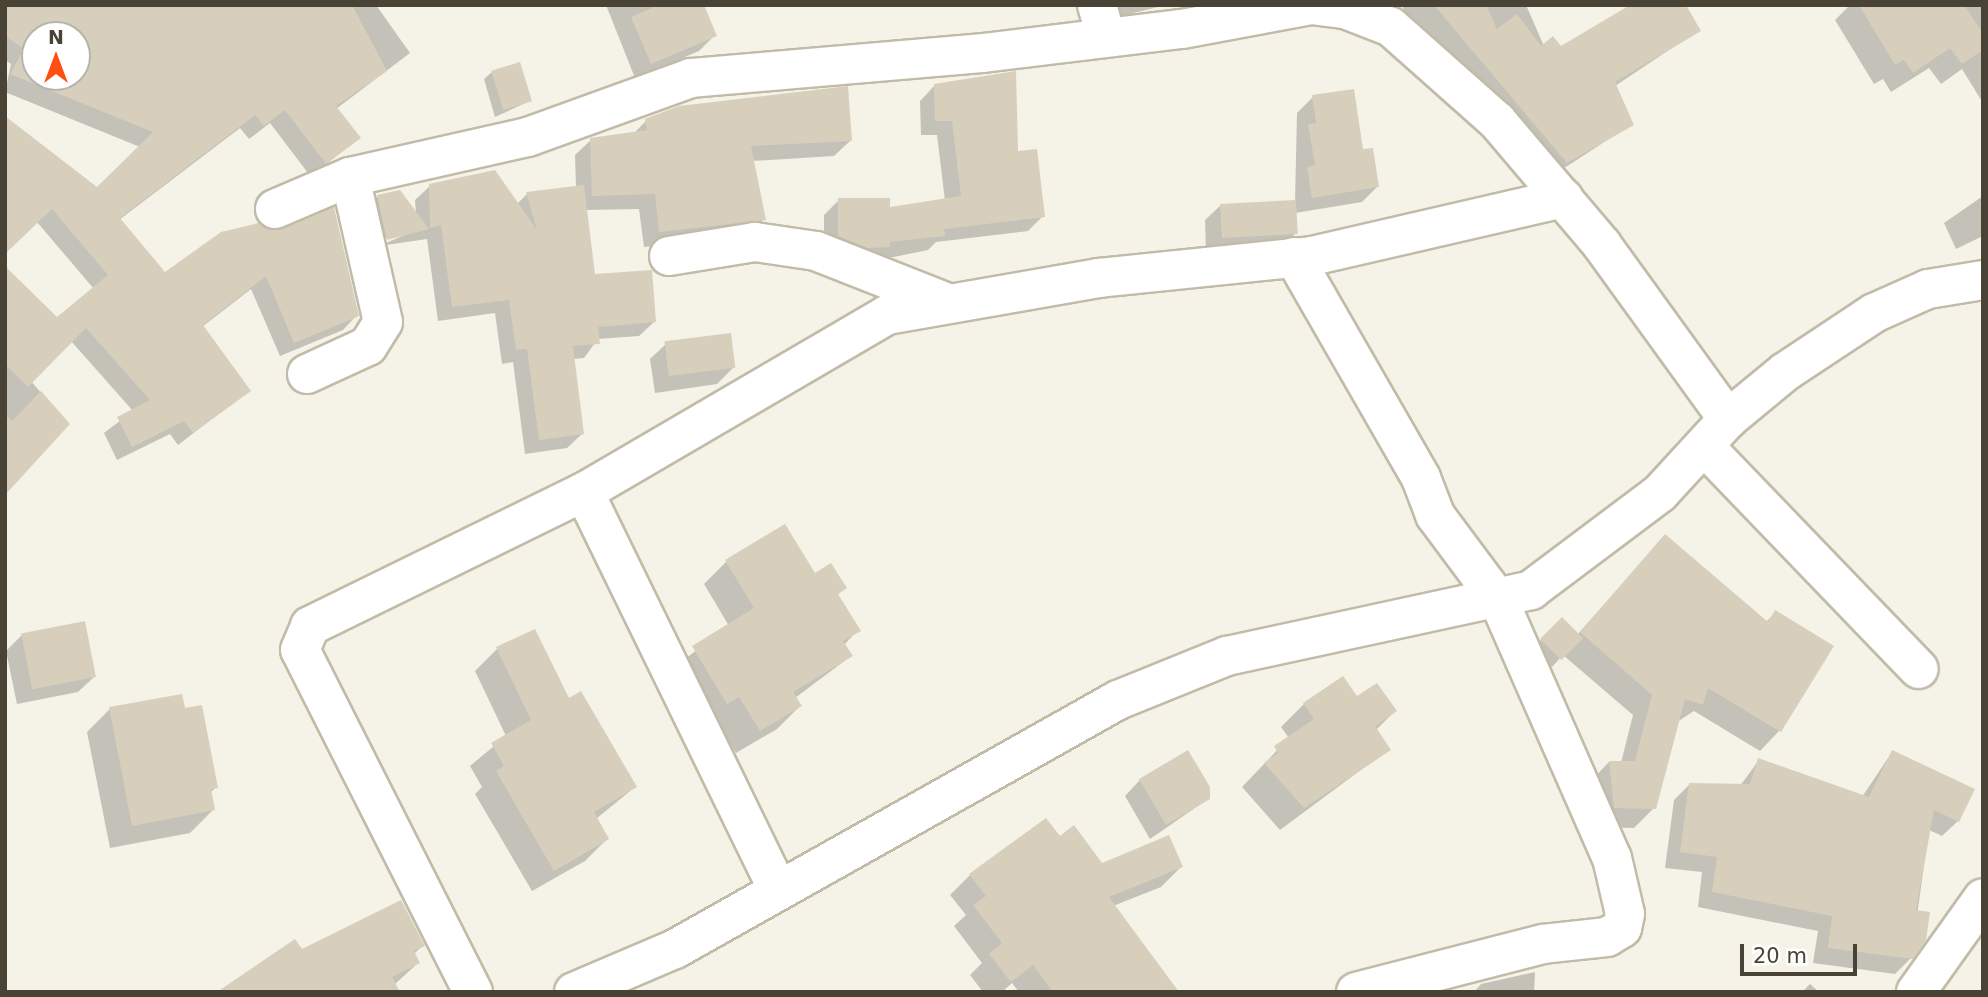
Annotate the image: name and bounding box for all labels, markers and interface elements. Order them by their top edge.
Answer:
north arrow [21,21,91,91]
text: N [48,26,64,48]
scale bar [1743,930,1860,974]
text: 20 m [1753,944,1807,968]

